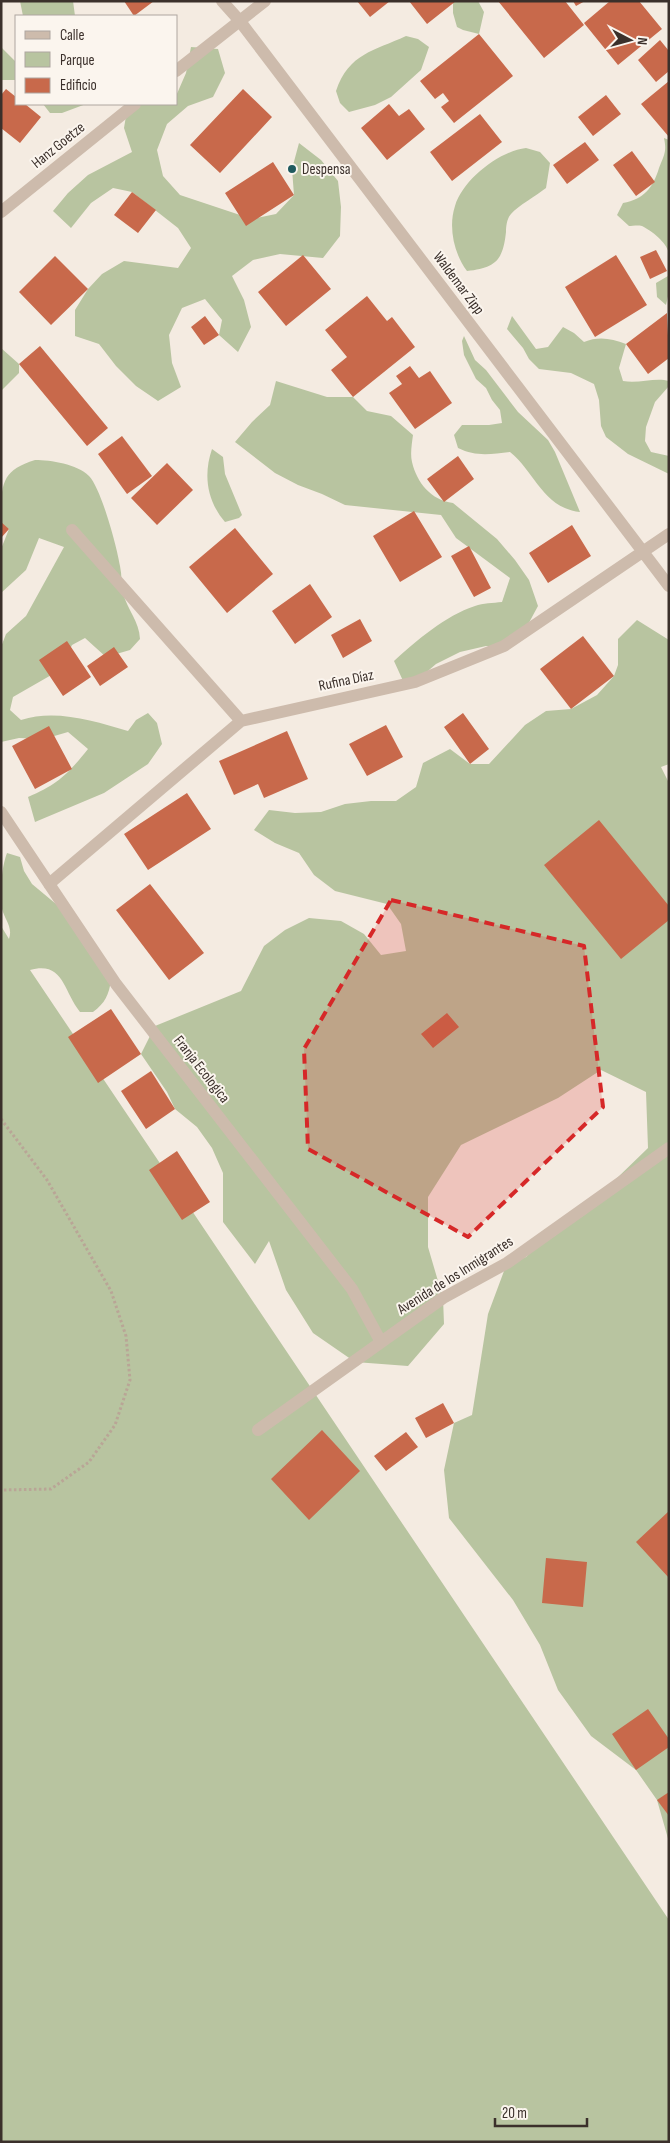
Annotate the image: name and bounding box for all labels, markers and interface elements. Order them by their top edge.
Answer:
legend [15,15,178,105]
north arrow [605,15,655,65]
text: Calle [60,26,84,45]
text: N [634,37,651,46]
text: Parque [60,51,95,70]
text: Edificio [60,76,97,95]
street label: Hanz Goetze [28,118,89,173]
place label: Despensa [302,160,351,179]
marker: Despensa [286,163,298,175]
street label: Waldemar Zipp [429,248,488,318]
street label: Rufina Díaz [317,665,376,696]
street label: Franja Ecologica [169,1032,234,1107]
street label: Avenida de los Inmigrantes [393,1232,517,1319]
scale bar [495,2096,588,2128]
text: 20 m [502,2104,527,2123]

